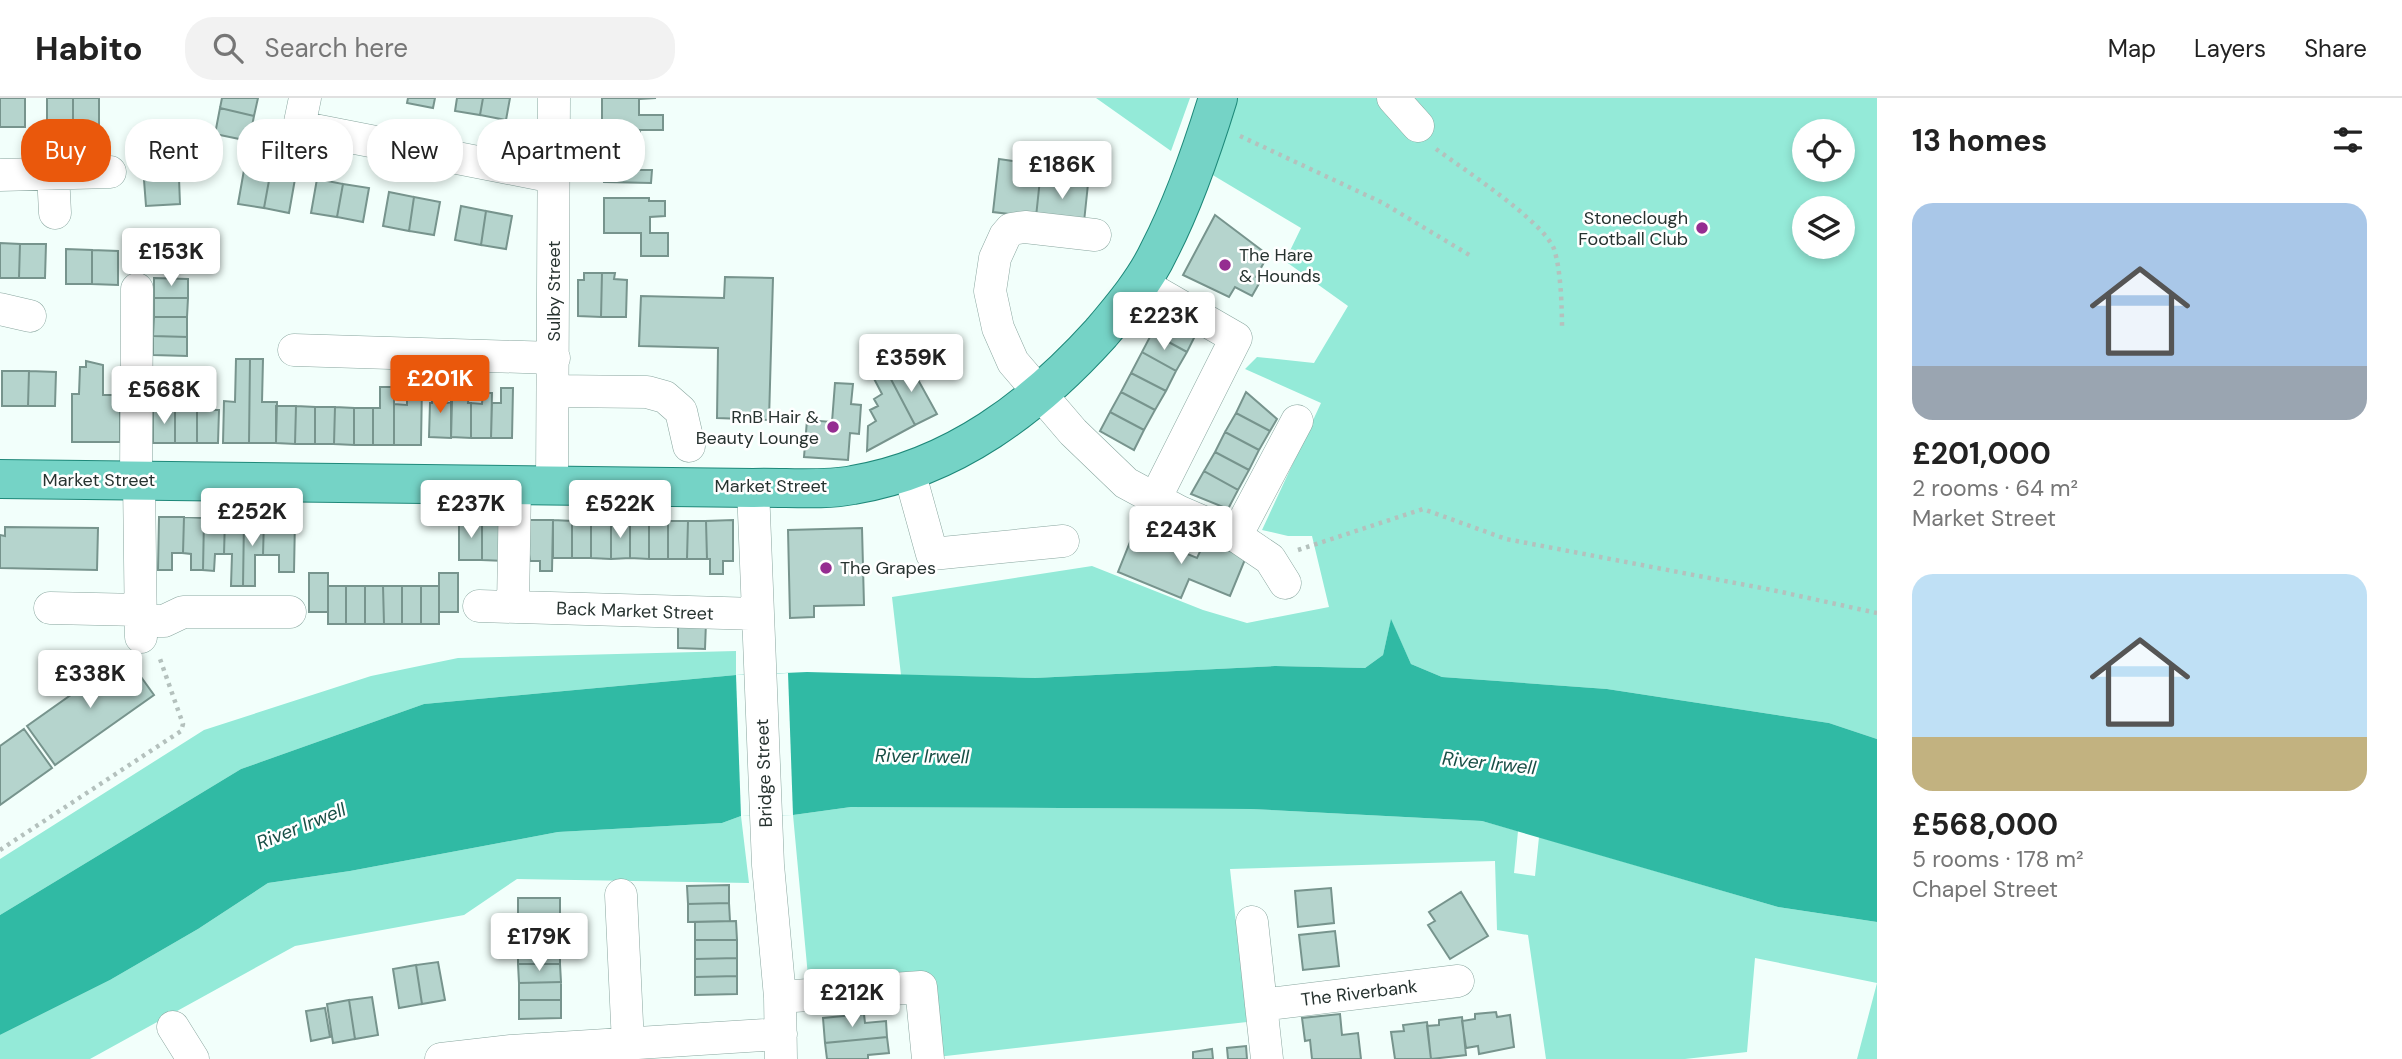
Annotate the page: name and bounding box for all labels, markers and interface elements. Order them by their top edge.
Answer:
search box [185,17,675,80]
text: Habito [35,27,143,70]
icon: search [209,29,247,67]
text: Search here [265,31,408,65]
text: Map [2108,33,2156,64]
text: Layers [2194,33,2266,64]
text: Share [2304,33,2367,64]
chip: Buy [21,119,111,182]
chip: Rent [125,119,223,182]
chip: Filters [237,119,353,182]
chip: New [367,119,463,182]
chip: Apartment [477,119,645,182]
map controls [1792,119,1855,259]
button: locate [1792,119,1855,182]
text: 13 homes [1912,121,2047,160]
icon: filters [2329,121,2367,159]
pin: £186K [1013,141,1111,201]
text: £186K [1029,149,1095,179]
button: layers [1792,196,1855,259]
place label: Stoneclough Football Club [1578,206,1688,251]
marker: Stoneclough Football Club [1694,220,1710,236]
pin: £153K [122,228,220,288]
text: £153K [138,236,204,266]
street label: Sulby Street [542,240,566,342]
place label: The Hare & Hounds [1239,243,1321,288]
icon: home [2077,248,2203,374]
marker: The Hare & Hounds [1217,257,1233,273]
pin: £223K [1115,292,1213,352]
text: £223K [1129,300,1199,330]
pin: £359K [862,334,960,394]
text: £359K [875,342,947,372]
pin: £201K [391,356,489,415]
text: £201K [406,363,474,393]
pin: £568K [115,366,213,426]
text: £568K [128,374,200,404]
place label: RnB Hair & Beauty Lounge [696,405,819,450]
marker: RnB Hair & Beauty Lounge [825,419,841,435]
text: £201,000 [1912,434,2051,473]
street label: Market Street [43,468,155,492]
text: 2 rooms · 64 m² [1912,473,2078,503]
street label: Market Street [715,474,827,498]
pin: £237K [422,480,520,540]
pin: £522K [571,480,669,540]
text: £237K [437,488,505,518]
text: £522K [585,488,655,518]
pin: £252K [203,489,301,548]
text: £252K [217,496,287,526]
text: Market Street [1912,503,2056,533]
pin: £243K [1132,506,1230,566]
text: £243K [1145,514,1217,544]
place label: The Grapes [840,556,936,580]
marker: The Grapes [818,560,834,576]
street label: Back Market Street [556,596,714,626]
icon: home [2077,619,2203,745]
pin: £338K [41,650,139,710]
text: £338K [54,658,126,688]
street label: Bridge Street [750,718,778,828]
water label: River Irwell [875,743,970,769]
water label: River Irwell [1441,746,1538,780]
water label: River Irwell [253,796,350,855]
text: £568,000 [1912,805,2058,844]
text: 5 rooms · 178 m² [1912,844,2084,874]
text: Chapel Street [1912,874,2058,904]
pin: £179K [490,914,588,973]
text: £179K [507,921,571,951]
pin: £212K [803,970,901,1029]
street label: The Riverbank [1300,974,1418,1012]
text: £212K [820,977,884,1007]

